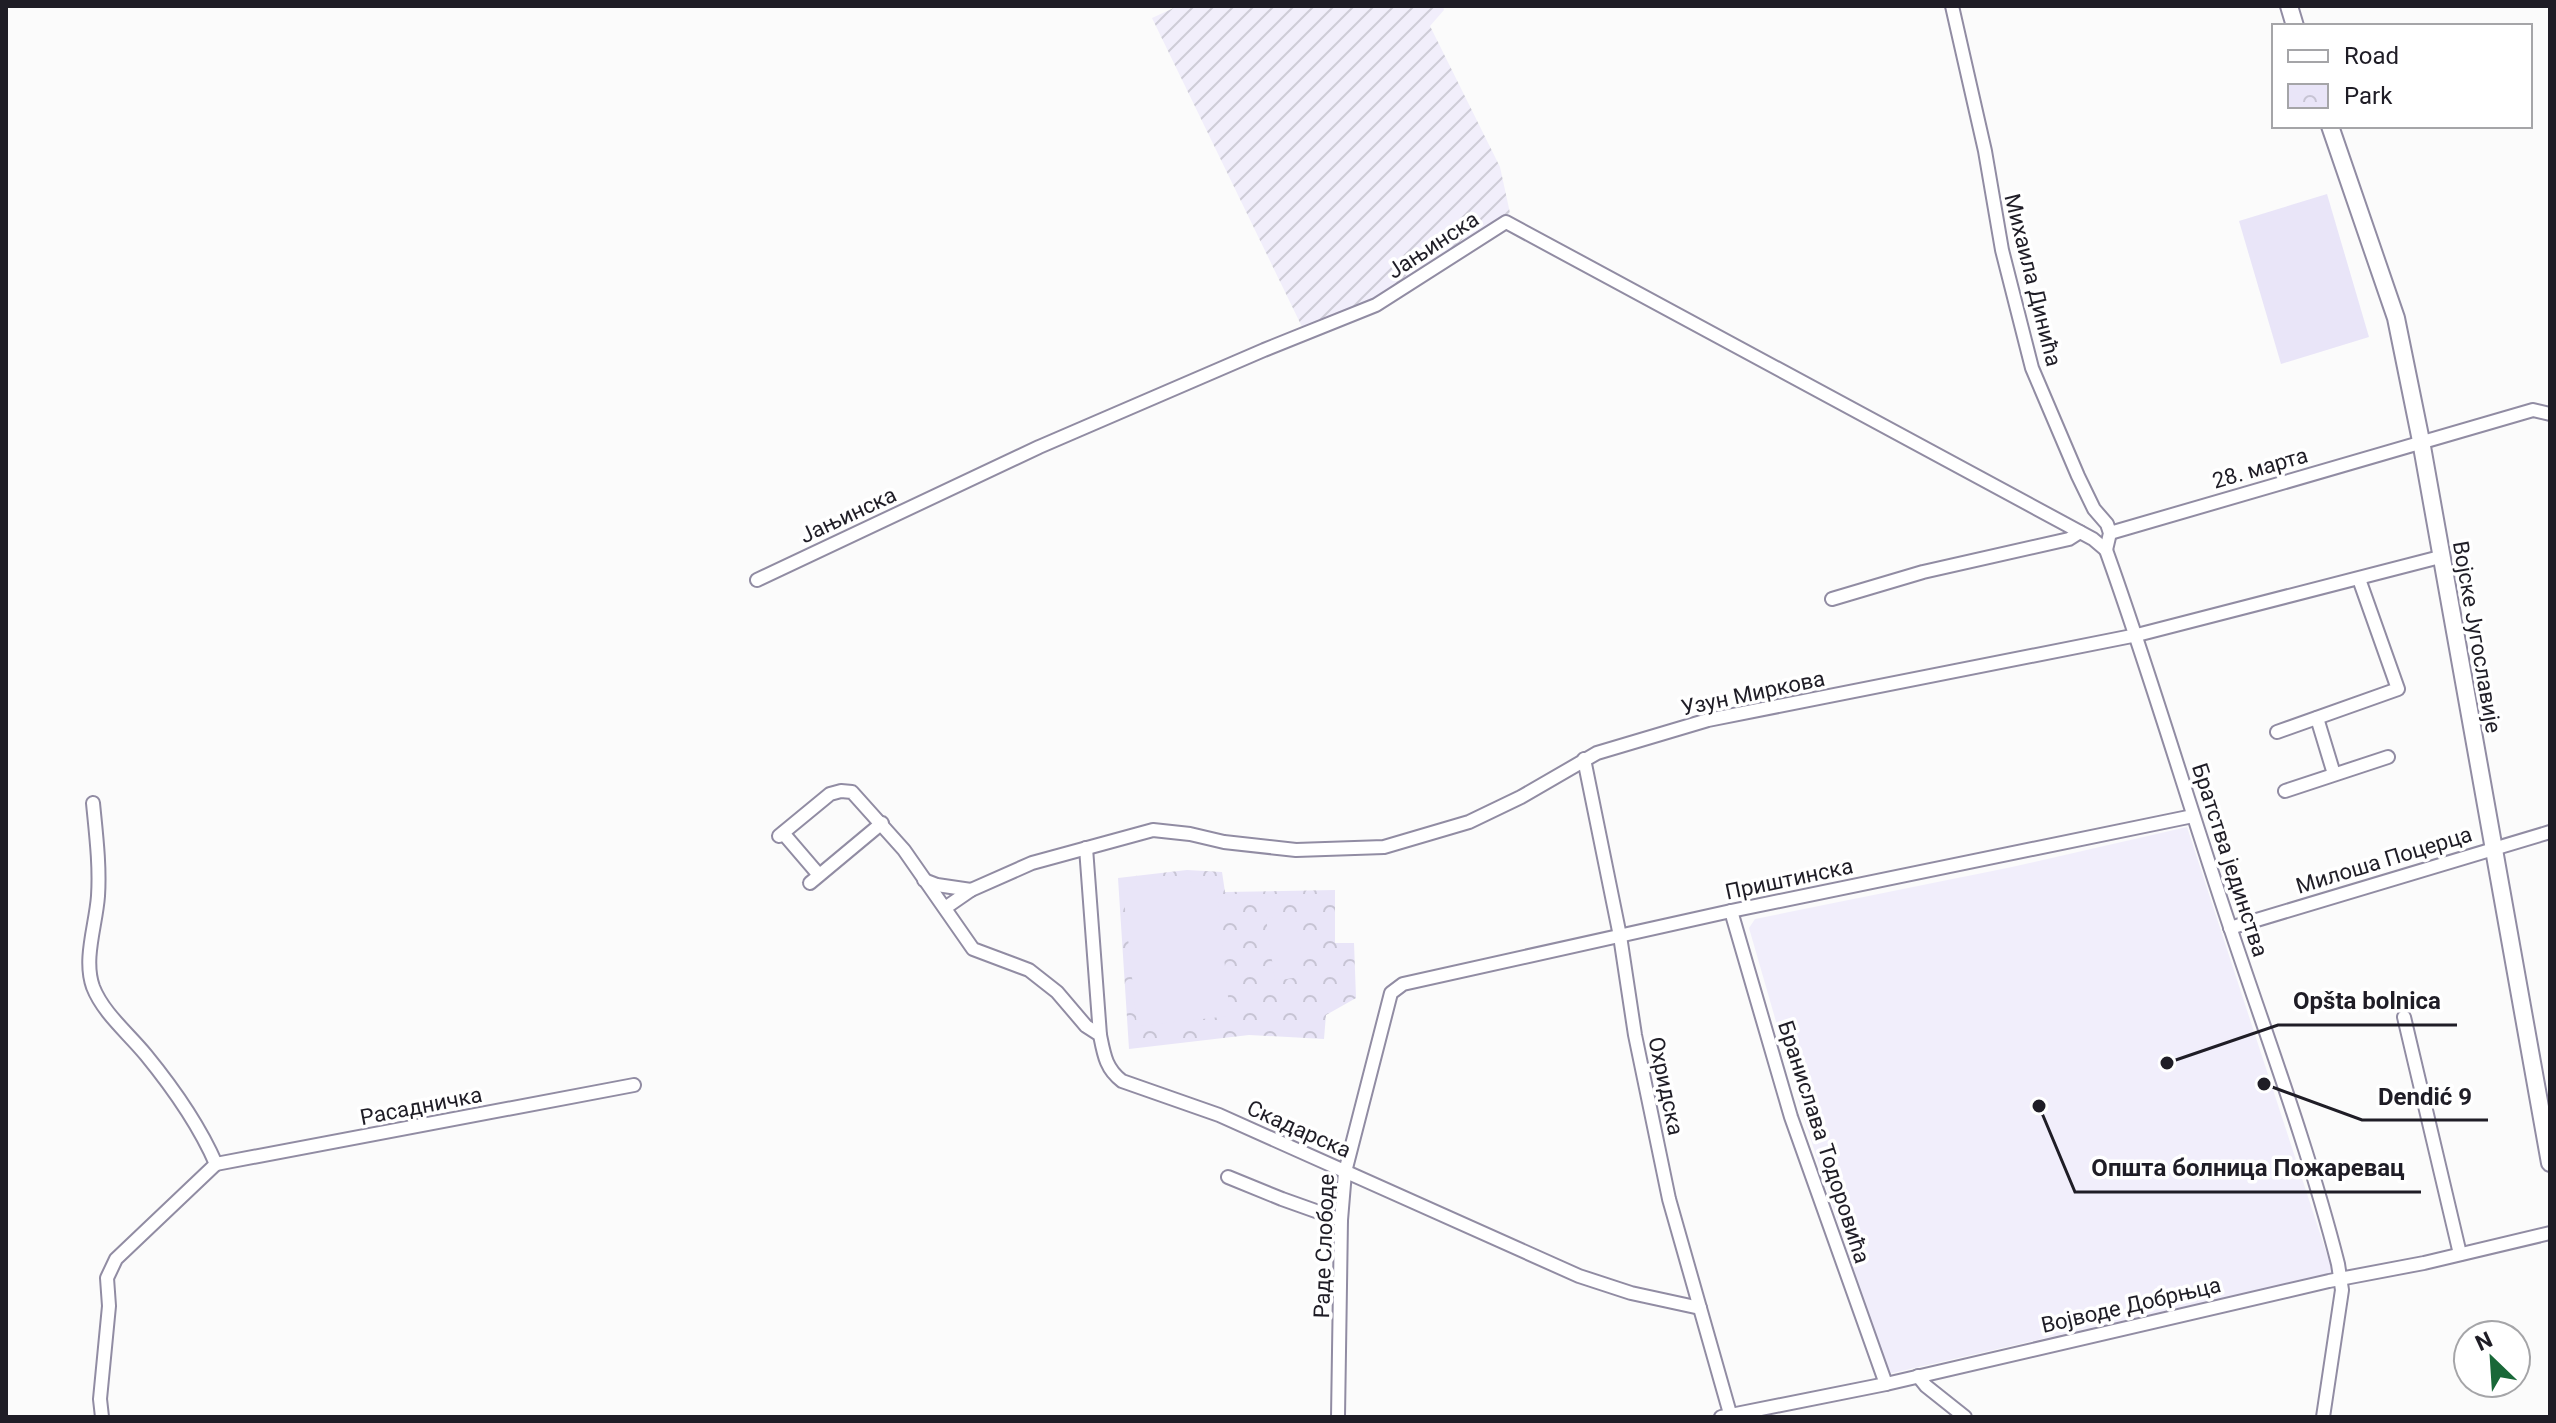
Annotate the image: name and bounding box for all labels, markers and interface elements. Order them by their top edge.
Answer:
legend [2272,24,2532,128]
text: Road [2344,42,2399,70]
text: Park [2344,82,2393,110]
street label: Михаила Динића [1999,191,2067,369]
street label: Јањинска [1383,206,1483,284]
street label: 28. марта [2209,442,2311,494]
street label: Јањинска [796,482,900,548]
street label: Војске Југославије [2448,539,2506,735]
street label: Узун Миркова [1679,666,1827,720]
street label: Братства јединства [2187,760,2273,960]
street label: Милоша Поцерца [2293,821,2475,899]
street label: Приштинска [1723,853,1855,905]
callout: Opšta bolnica [2278,977,2457,1025]
text: Opšta bolnica [2293,987,2441,1015]
street label: Бранислава Тодоровића [1773,1018,1875,1266]
street label: Охридска [1643,1035,1689,1137]
callout: Dendić 9 [2362,1072,2488,1120]
street label: Расадничка [358,1082,484,1130]
text: Dendić 9 [2378,1083,2472,1111]
street label: Скадарска [1243,1095,1355,1163]
callout: Општа болница Пожаревац [2075,1144,2421,1192]
text: Општа болница Пожаревац [2091,1154,2405,1182]
street label: Раде Слободе [1309,1173,1339,1319]
street label: Војводе Добрњца [2039,1272,2223,1338]
north arrow [2452,1319,2532,1399]
text: N [2471,1327,2496,1356]

